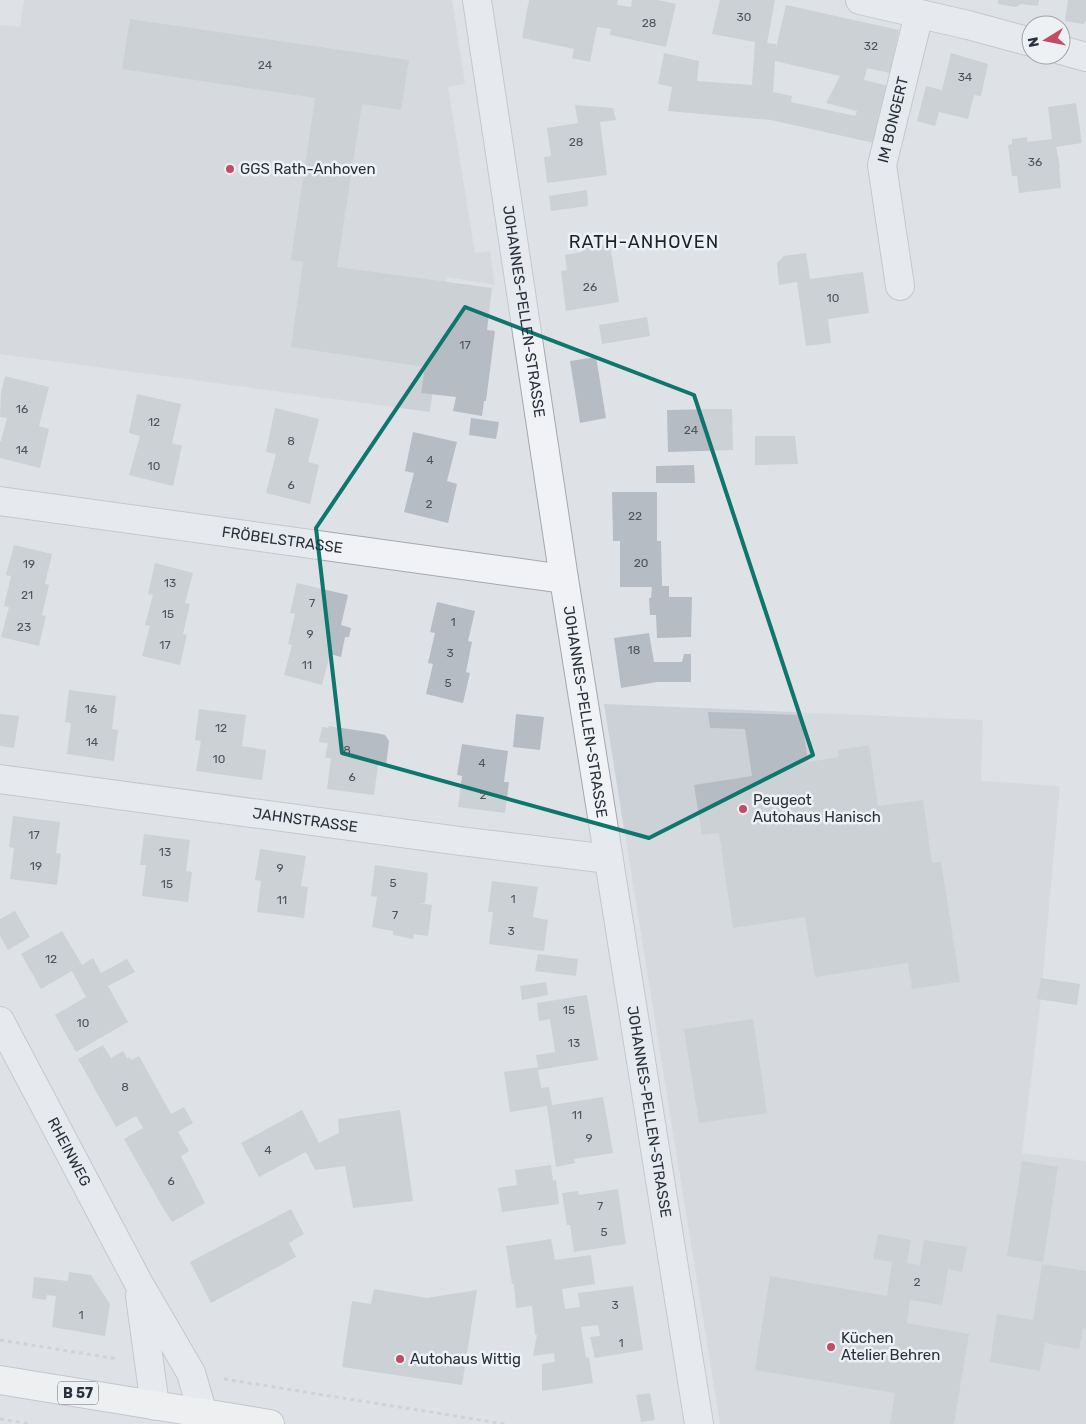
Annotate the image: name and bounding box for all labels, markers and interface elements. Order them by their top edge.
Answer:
house number: 30 [737,10,751,24]
north arrow [1021,15,1071,65]
house number: 28 [642,16,656,30]
text: N [1024,36,1043,49]
house number: 32 [864,39,878,53]
house number: 24 [258,58,273,72]
house number: 34 [958,70,973,84]
street label: IM BONGERT [874,74,912,165]
house number: 28 [569,135,583,149]
house number: 36 [1028,155,1042,169]
place label: GGS Rath-Anhoven [240,160,376,178]
marker: GGS Rath-Anhoven [224,163,236,175]
street label: JOHANNES-PELLEN-STRASSE [499,204,549,419]
district label: RATH-ANHOVEN [569,231,719,253]
house number: 26 [583,280,597,294]
house number: 10 [827,291,839,305]
house number: 17 [459,338,471,352]
house number: 16 [16,402,28,416]
house number: 12 [148,415,160,429]
house number: 24 [684,423,699,437]
house number: 8 [287,434,295,448]
house number: 14 [16,443,29,457]
house number: 4 [426,453,434,467]
house number: 10 [148,459,160,473]
house number: 6 [287,478,295,492]
house number: 2 [425,497,433,511]
house number: 22 [628,509,642,523]
street label: FRÖBELSTRASSE [221,523,344,557]
house number: 20 [634,556,648,570]
house number: 19 [23,557,35,571]
house number: 13 [164,576,176,590]
house number: 21 [21,588,33,602]
house number: 7 [309,596,315,610]
street label: JOHANNES-PELLEN-STRASSE [559,605,611,819]
house number: 15 [162,607,174,621]
house number: 1 [450,615,456,629]
house number: 23 [17,620,31,634]
house number: 9 [306,627,314,641]
house number: 17 [159,638,171,652]
house number: 18 [628,643,640,657]
house number: 3 [446,646,454,660]
house number: 11 [302,658,312,672]
house number: 5 [444,676,452,690]
house number: 16 [85,702,97,716]
house number: 12 [215,721,227,735]
house number: 14 [86,735,99,749]
house number: 8 [343,743,351,757]
house number: 10 [213,752,225,766]
house number: 4 [478,756,486,770]
house number: 6 [348,770,356,784]
house number: 2 [479,788,487,802]
place label: Peugeot Autohaus Hanisch [753,791,881,826]
marker: Peugeot Autohaus Hanisch [737,803,749,815]
street label: JAHNSTRASSE [252,804,359,836]
house number: 17 [28,828,40,842]
house number: 13 [159,845,171,859]
house number: 19 [30,859,42,873]
house number: 9 [276,861,284,875]
house number: 5 [389,876,397,890]
house number: 15 [161,877,173,891]
house number: 1 [510,892,516,906]
house number: 11 [277,893,287,907]
house number: 7 [392,908,398,922]
house number: 3 [507,924,515,938]
house number: 12 [45,952,57,966]
house number: 15 [563,1003,575,1017]
street label: JOHANNES-PELLEN-STRASSE [623,1005,675,1219]
house number: 10 [77,1016,89,1030]
house number: 13 [568,1036,580,1050]
house number: 8 [121,1080,129,1094]
house number: 11 [572,1108,582,1122]
street label: RHEINWEG [44,1114,95,1189]
house number: 9 [585,1131,593,1145]
house number: 4 [264,1143,272,1157]
house number: 6 [167,1174,175,1188]
house number: 7 [597,1199,603,1213]
house number: 5 [600,1225,608,1239]
house number: 2 [913,1275,921,1289]
house number: 3 [611,1298,619,1312]
house number: 1 [78,1308,84,1322]
place label: Küchen Atelier Behren [841,1329,940,1364]
house number: 1 [618,1336,624,1350]
marker: Küchen Atelier Behren [825,1341,837,1353]
place label: Autohaus Wittig [410,1350,521,1368]
marker: Autohaus Wittig [394,1353,406,1365]
road number: B 57 [58,1382,98,1405]

